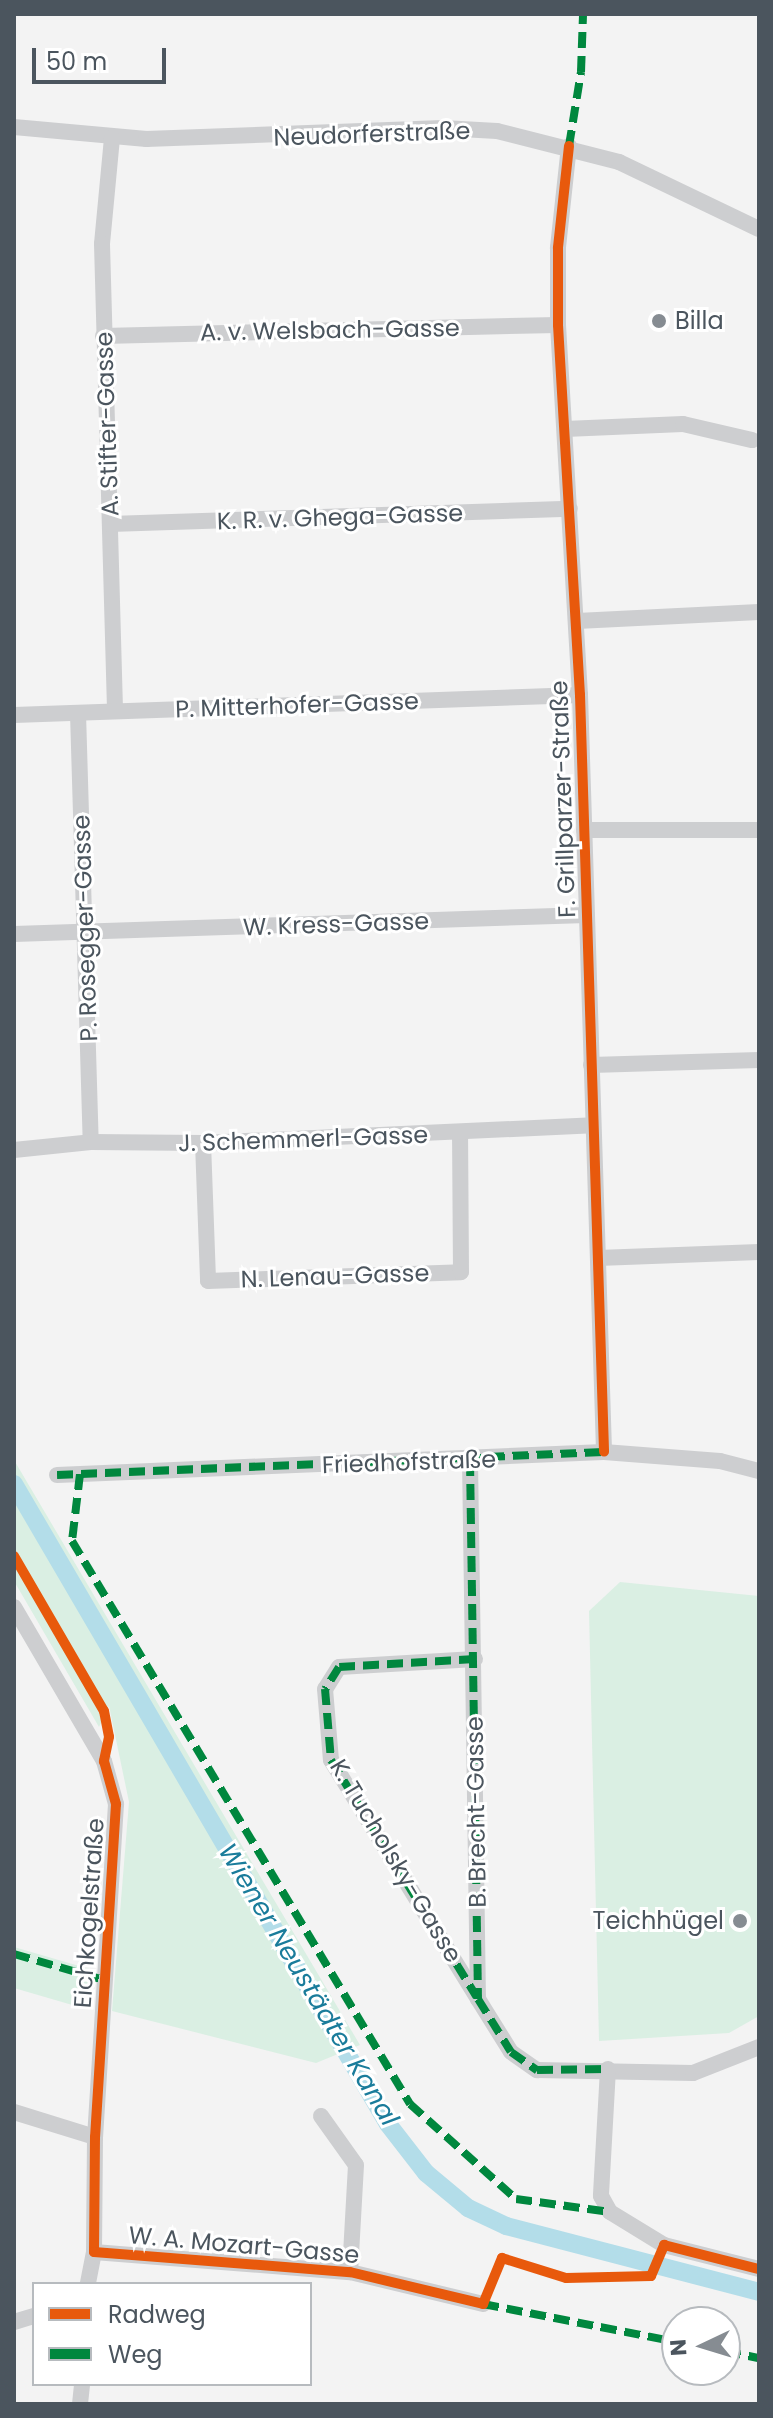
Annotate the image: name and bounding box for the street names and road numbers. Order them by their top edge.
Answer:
street label: Neudorferstraße [273,116,471,152]
street label: A. v. Welsbach-Gasse [200,313,460,347]
street label: A. Stifter-Gasse [89,331,125,517]
street label: K. R. v. Ghega-Gasse [216,498,464,536]
street label: F. Grillparzer-Straße [544,680,582,918]
street label: P. Mitterhofer-Gasse [175,686,419,724]
street label: P. Rosegger-Gasse [67,814,103,1042]
street label: W. Kress-Gasse [242,906,430,942]
street label: J. Schemmerl-Gasse [177,1120,429,1158]
street label: N. Lenau-Gasse [240,1258,430,1294]
street label: Friedhofstraße [321,1445,497,1479]
street label: B. Brecht-Gasse [460,1716,492,1908]
street label: K. Tucholsky-Gasse [324,1754,468,1968]
street label: Eichkogelstraße [68,1817,110,2009]
street label: W. A. Mozart-Gasse [127,2221,361,2269]

